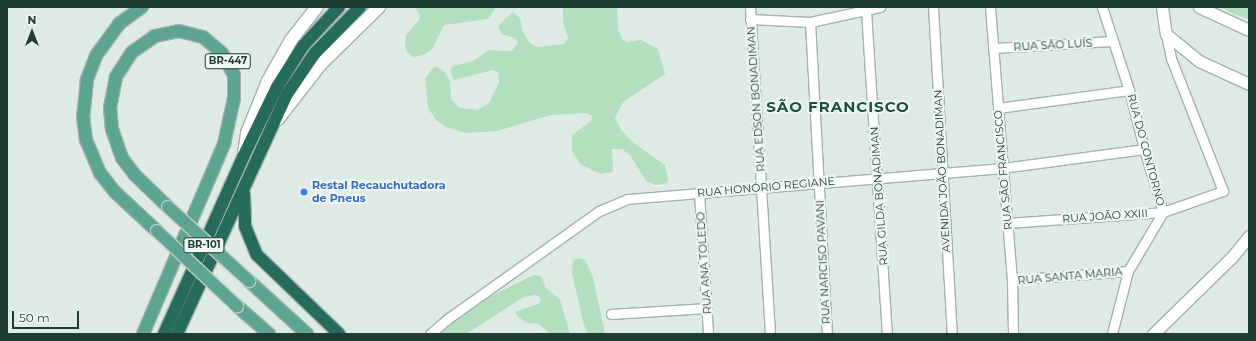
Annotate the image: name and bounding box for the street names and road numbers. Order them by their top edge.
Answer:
street label: RUA EDSON BONADIMAN [744,26,768,172]
street label: RUA SÃO LUÍS [1013,36,1093,54]
road number: BR-447 [204,53,252,69]
street label: AVENIDA JOÃO BONADIMAN [931,89,953,253]
street label: RUA DO CONTORNO [1125,92,1167,208]
street label: RUA SÃO FRANCISCO [991,110,1015,230]
street label: RUA GILDA BONADIMAN [868,126,890,266]
street label: RUA HONÓRIO REGIANE [697,174,835,200]
street label: RUA NARCISO PAVANI [813,200,833,324]
street label: RUA JOÃO XXIII [1062,206,1148,226]
street label: RUA ANA TOLEDO [694,211,714,315]
road number: BR-101 [183,237,225,253]
street label: RUA SANTA MARIA [1017,265,1123,287]

